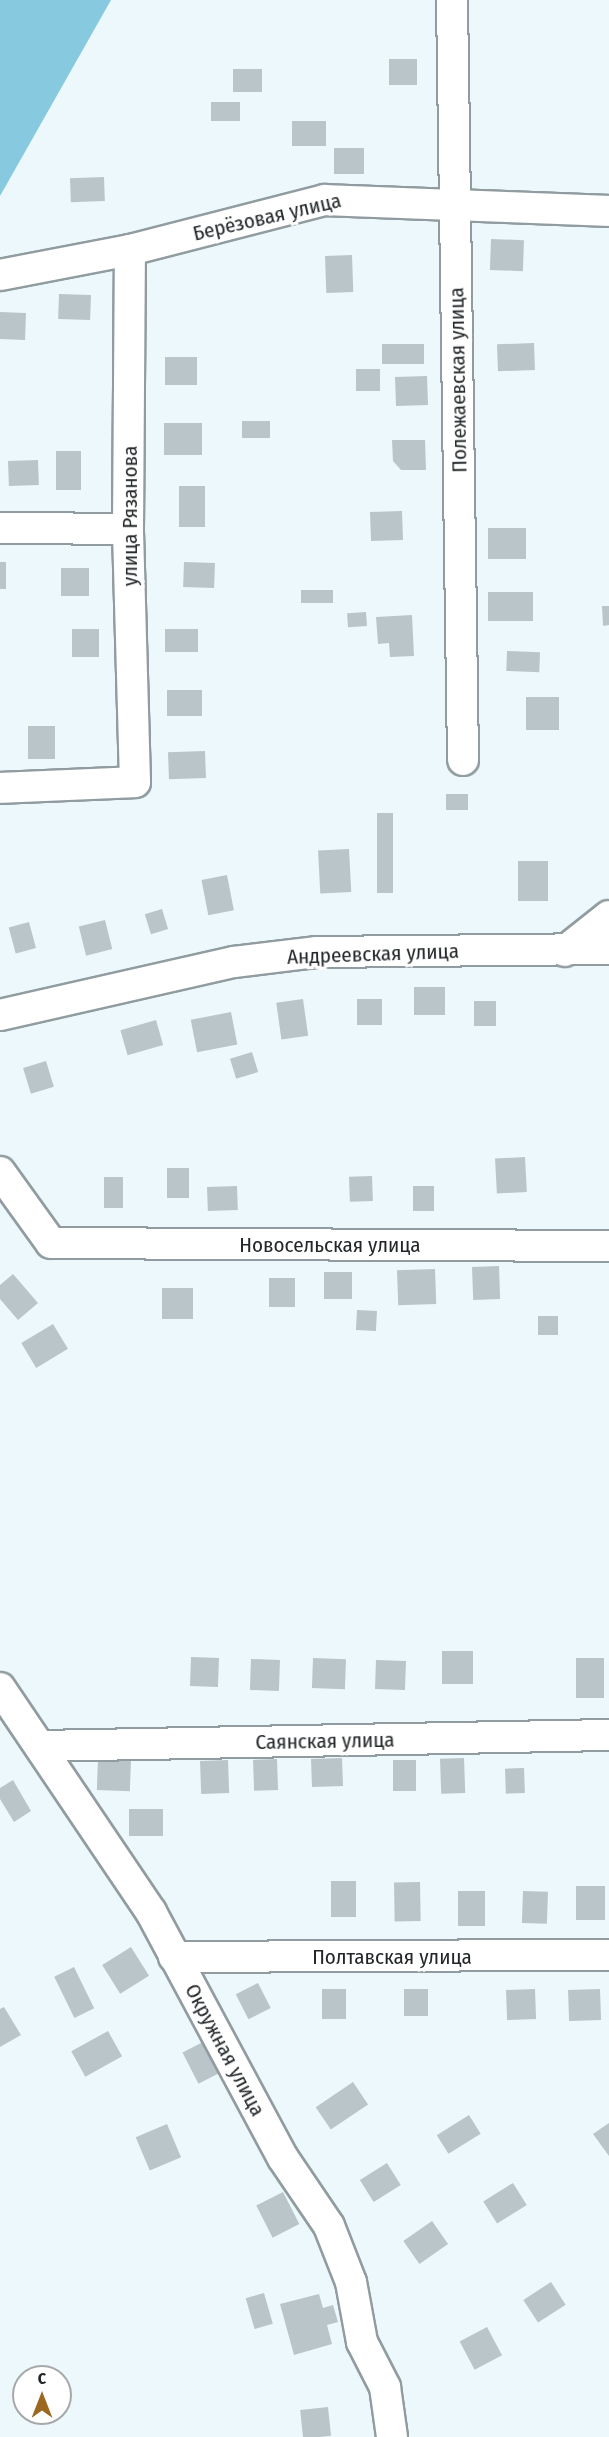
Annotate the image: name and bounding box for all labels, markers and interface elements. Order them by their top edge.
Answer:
street label: Берёзовая улица [190,188,344,246]
street label: Полежаевская улица [444,287,472,473]
street label: улица Рязанова [117,446,143,586]
street label: Андреевская улица [287,938,459,970]
street label: Новосельская улица [239,1232,421,1258]
street label: Саянская улица [255,1727,395,1755]
street label: Полтавская улица [312,1944,472,1970]
street label: Окружная улица [180,1979,270,2121]
north arrow [12,2365,72,2425]
text: С [38,2369,46,2388]

